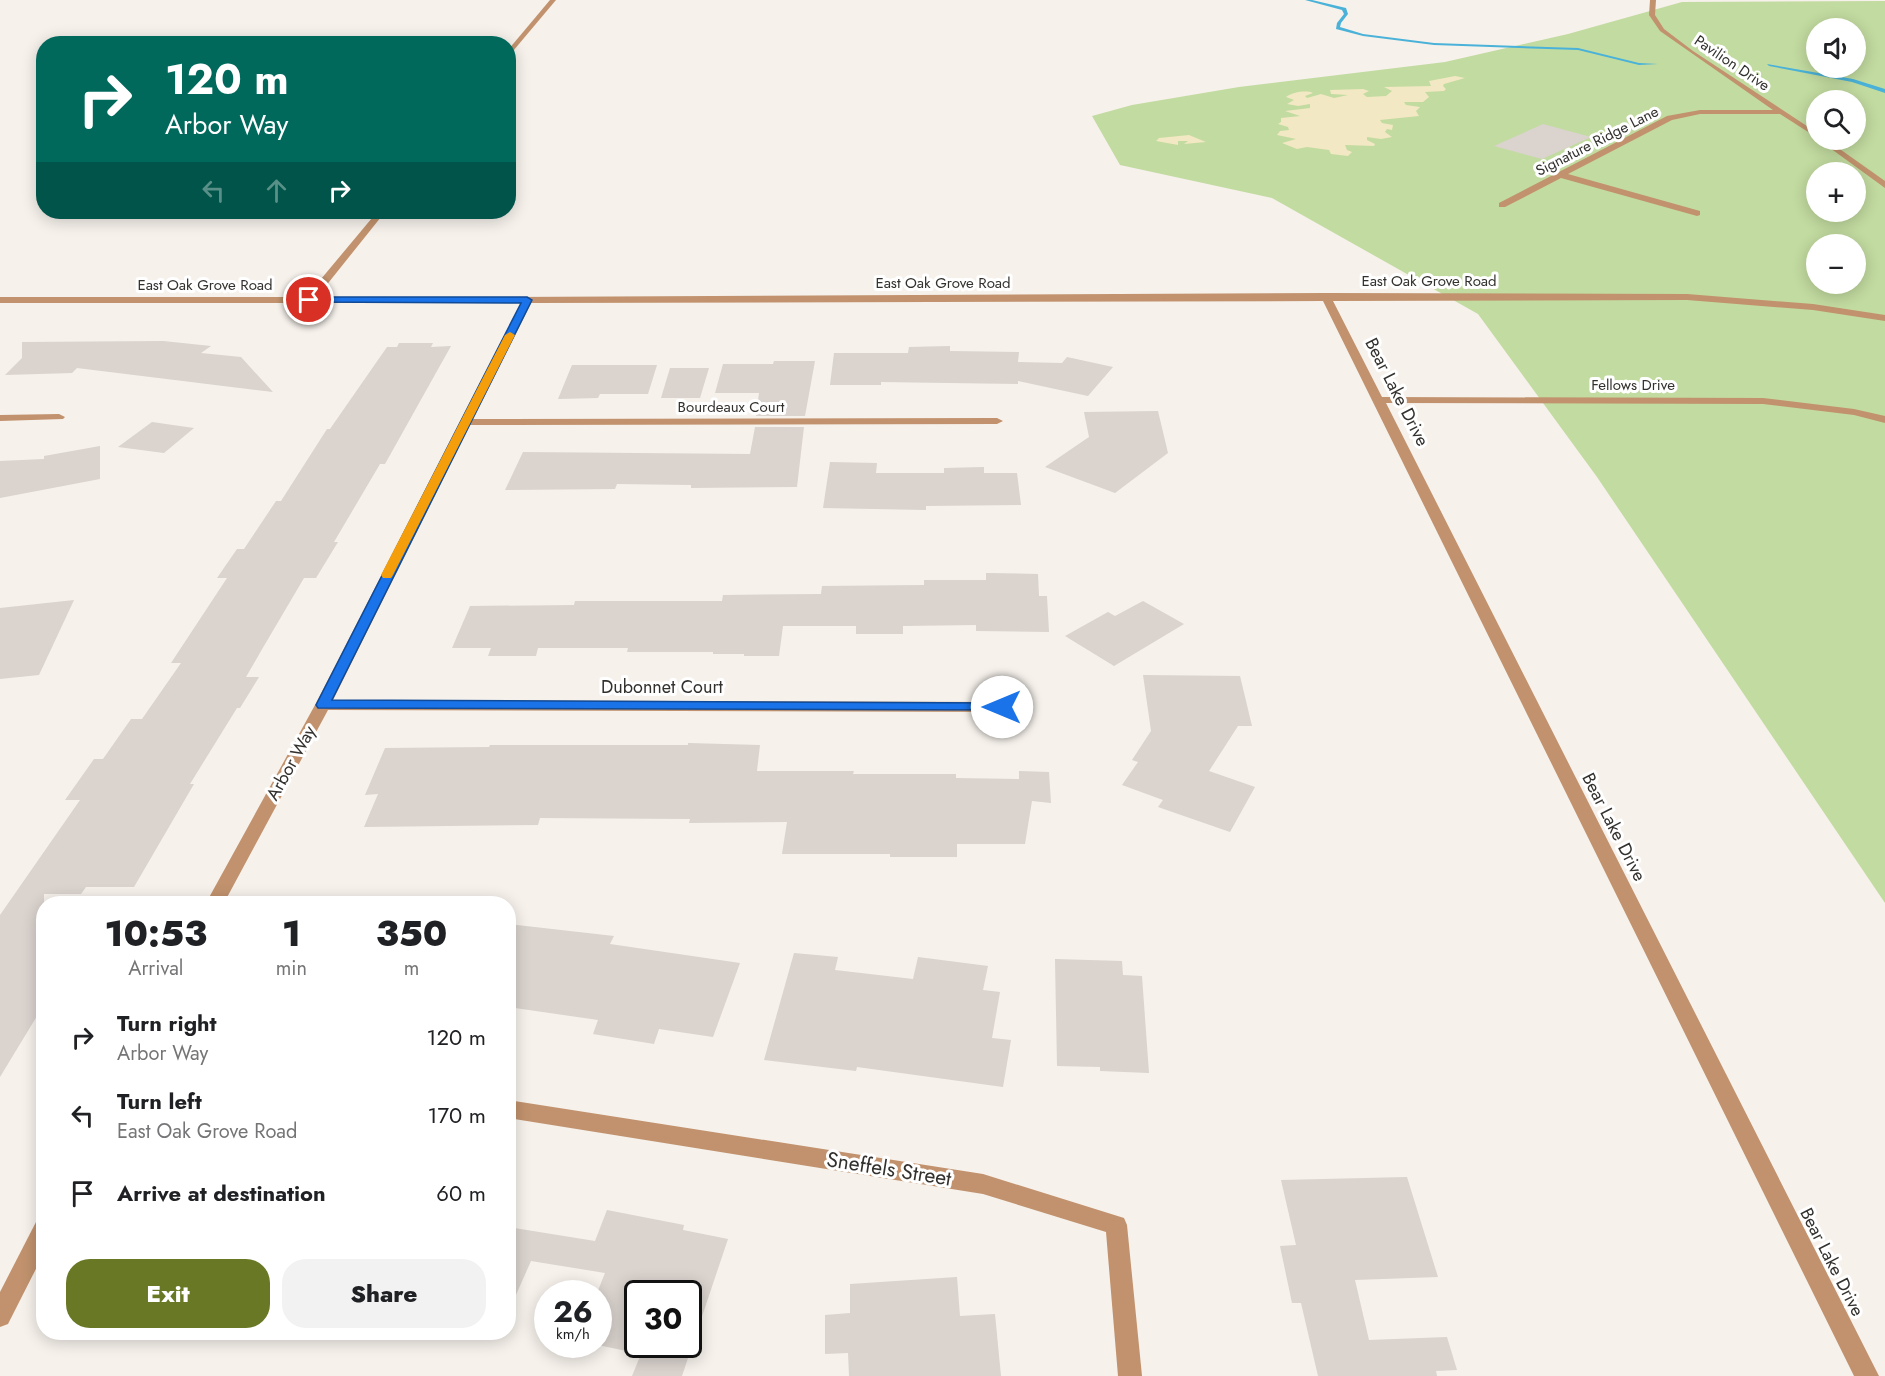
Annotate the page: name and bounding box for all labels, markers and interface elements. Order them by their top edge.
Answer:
map controls [1806,18,1866,294]
button: sound [1806,18,1866,78]
street label: Pavilion Drive [1690,30,1774,97]
text: 120 m [165,49,289,110]
icon: right [66,60,144,138]
button: search [1806,90,1866,150]
street label: Signature Ridge Lane [1532,100,1663,182]
text: Arbor Way [165,105,288,144]
button: + [1806,162,1866,222]
icon: left [197,174,230,207]
icon: ahead [260,174,293,207]
icon: right [323,174,356,207]
button: − [1806,234,1866,294]
street label: East Oak Grove Road [1361,270,1497,292]
street label: East Oak Grove Road [875,272,1011,294]
street label: East Oak Grove Road [137,274,273,296]
pin [283,274,334,325]
icon: arrive [292,283,325,316]
street label: Bear Lake Drive [1358,333,1436,451]
street label: Fellows Drive [1591,374,1675,396]
street label: Bourdeaux Court [678,396,785,418]
street label: Dubonnet Court [601,674,724,700]
position arrow [970,675,1034,739]
street label: Arbor Way [260,721,322,805]
street label: Bear Lake Drive [1575,768,1653,886]
text: 10:53 [105,907,207,959]
text: 1 [282,907,301,959]
text: 350 [376,907,447,959]
text: Arrival [128,954,183,983]
text: min [276,954,307,983]
text: m [404,954,419,983]
text: Turn right [117,1007,217,1039]
icon: right [66,1021,99,1054]
text: 120 m [427,1021,486,1053]
text: Arbor Way [117,1039,208,1068]
text: Turn left [117,1085,202,1117]
icon: left [66,1099,99,1132]
text: 170 m [428,1099,486,1131]
text: East Oak Grove Road [117,1117,297,1146]
street label: Sneffels Street [824,1144,954,1194]
icon: arrive [66,1177,99,1210]
text: Arrive at destination [117,1177,326,1209]
text: 60 m [436,1177,486,1209]
street label: Bear Lake Drive [1793,1203,1871,1321]
button: Exit [66,1259,270,1328]
button: Share [282,1259,486,1328]
speed limit sign: 30 [624,1280,702,1358]
text: 26 [553,1290,593,1333]
text: km/h [556,1323,590,1345]

